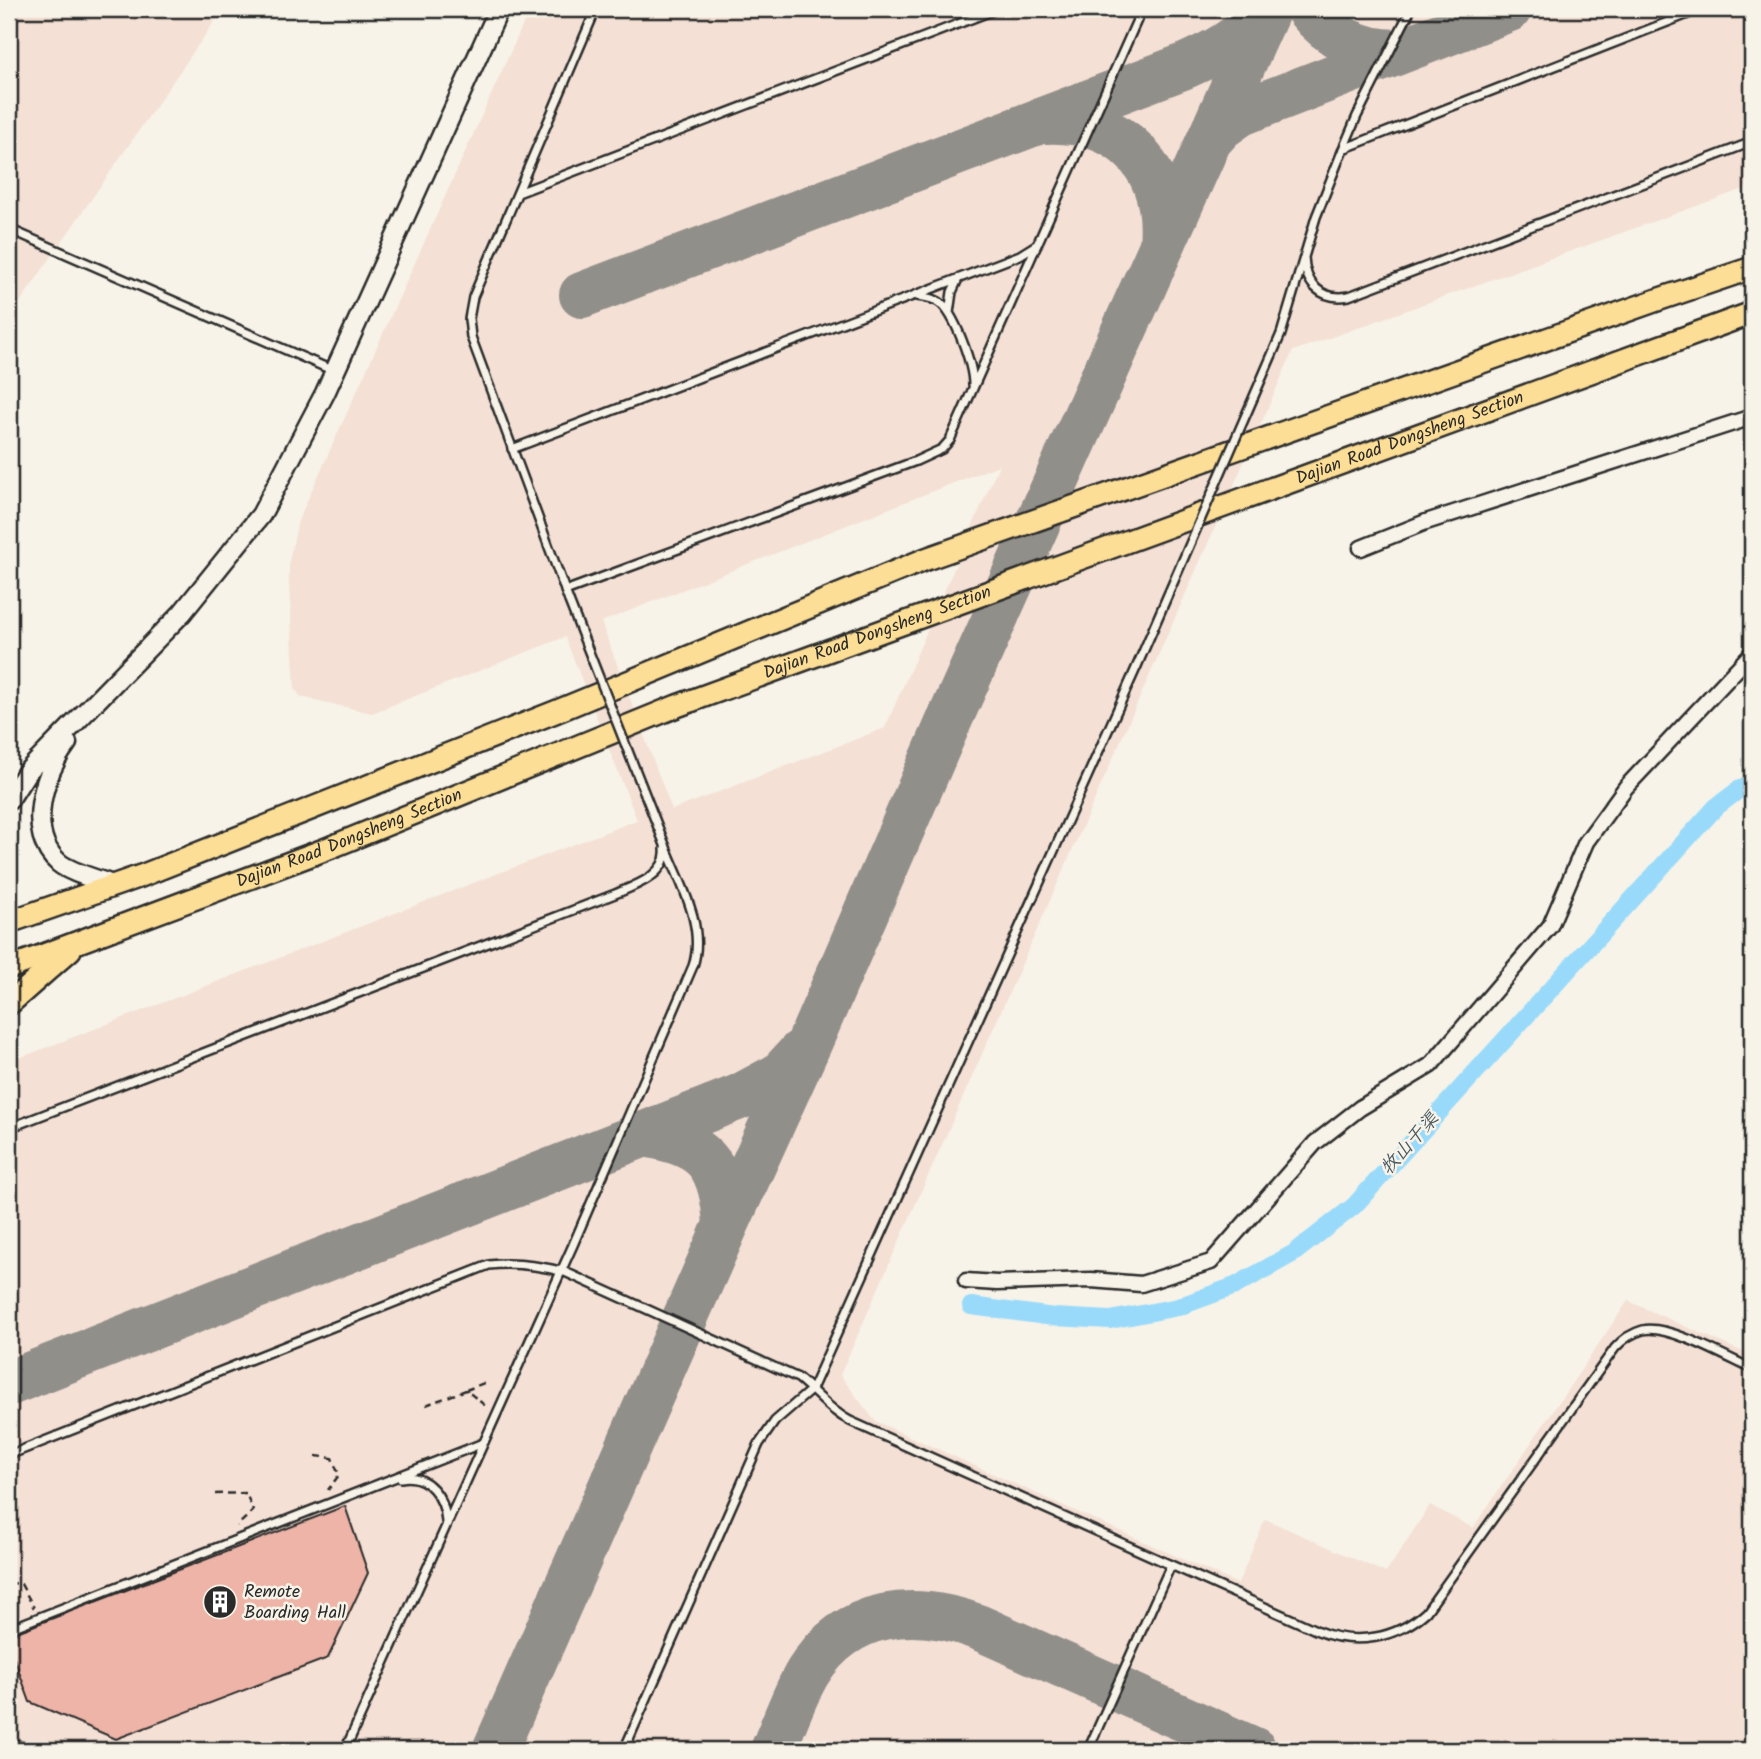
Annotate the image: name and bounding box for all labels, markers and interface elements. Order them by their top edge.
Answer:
street label: Dajian Road Dongsheng Section [1292,383,1528,493]
street label: Dajian Road Dongsheng Section [759,578,996,688]
street label: Dajian Road Dongsheng Section [232,781,467,896]
water label: 牧山干渠 [1373,1104,1448,1182]
place label: Remote Boarding Hall [244,1578,347,1628]
building icon: Remote Boarding Hall [201,1583,239,1621]

